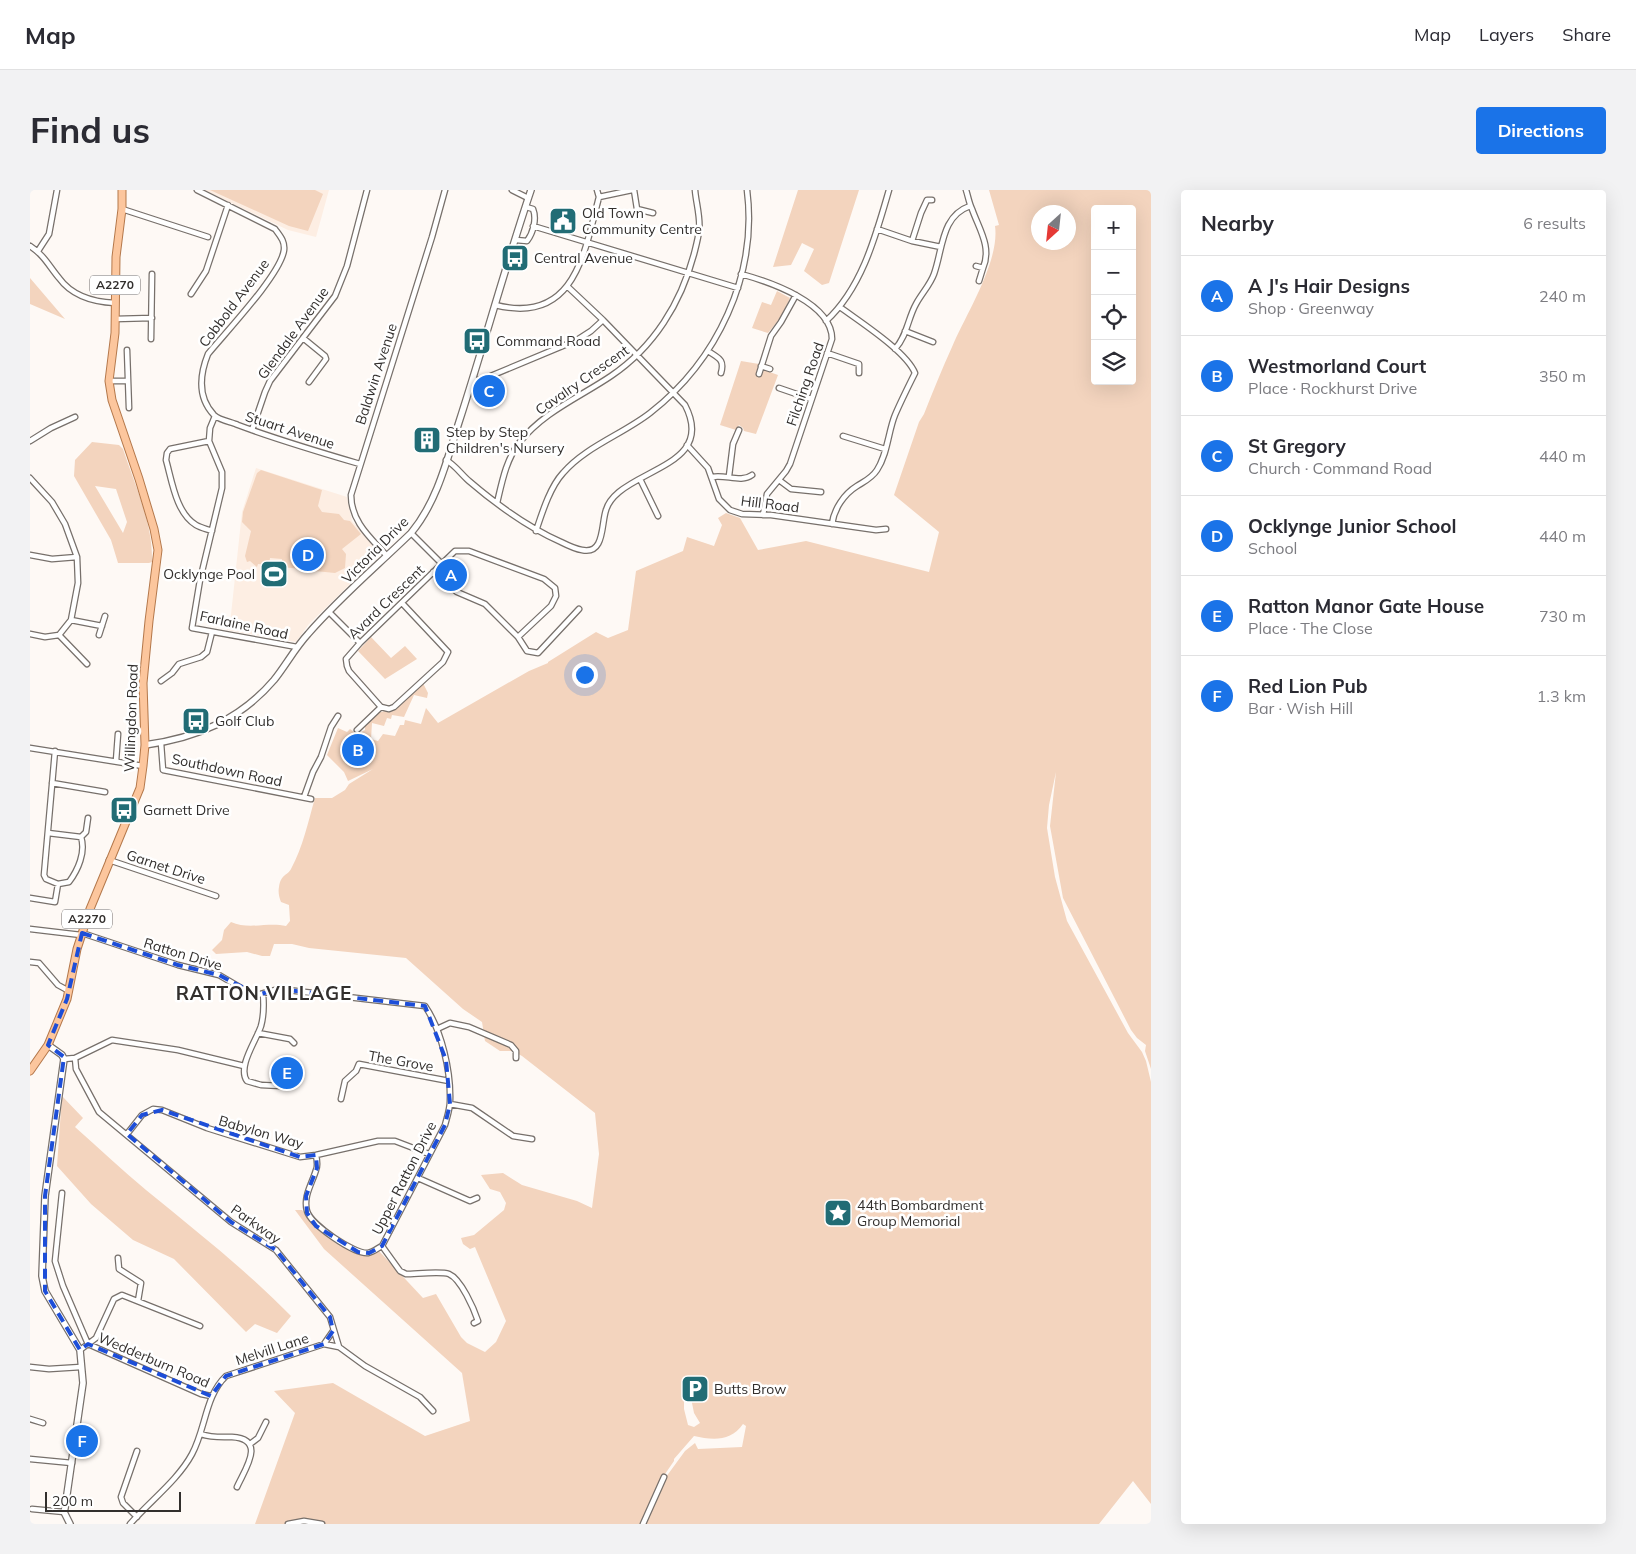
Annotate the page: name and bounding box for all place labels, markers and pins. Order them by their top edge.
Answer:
place label: Old Town Community Centre [582,204,702,238]
public building icon: Old Town Community Centre [548,206,578,236]
bus stop icon: Central Avenue [500,243,530,273]
place label: Central Avenue [534,249,633,267]
bus stop icon: Command Road [462,326,492,356]
place label: Command Road [496,332,601,350]
pin: C [473,372,505,410]
place label: Step by Step Children's Nursery [446,423,565,457]
building icon: Step by Step Children's Nursery [412,425,442,455]
pin: D [292,536,324,574]
pin: A [435,556,467,594]
sports icon: Ocklynge Pool [259,559,289,589]
place label: Ocklynge Pool [163,565,255,583]
bus stop icon: Golf Club [181,706,211,736]
place label: Golf Club [215,712,274,730]
pin: B [342,731,374,769]
bus stop icon: Garnett Drive [109,795,139,825]
place label: Garnett Drive [143,801,230,819]
pin: E [271,1054,303,1092]
place label: 44th Bombardment Group Memorial [857,1196,984,1230]
place icon: 44th Bombardment Group Memorial [823,1198,853,1228]
parking icon: Butts Brow [680,1374,710,1404]
place label: Butts Brow [714,1380,786,1398]
pin: F [66,1422,98,1460]

